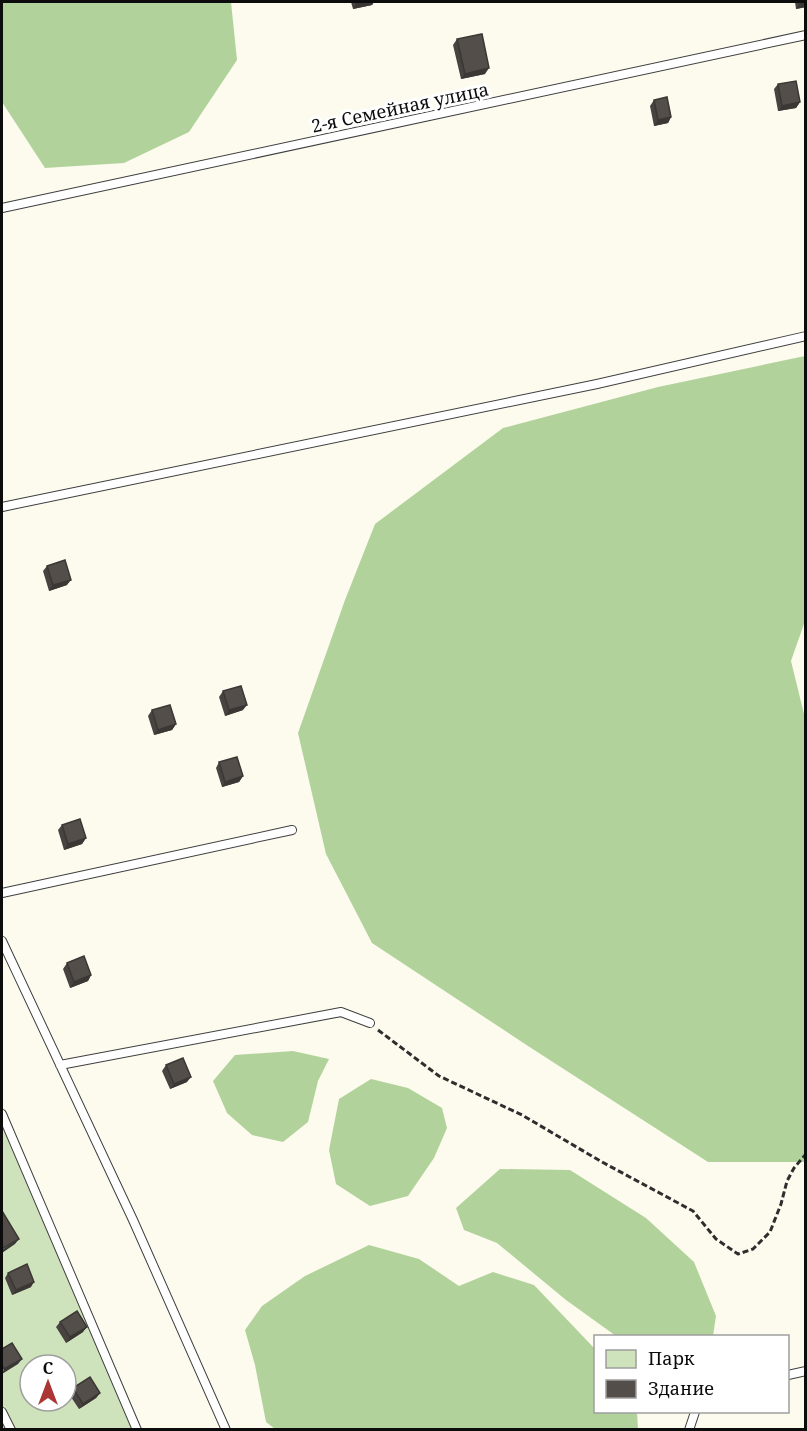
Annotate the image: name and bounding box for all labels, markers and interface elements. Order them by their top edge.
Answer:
street label: 2-я Семейная улица [309,76,491,138]
legend [594,1335,789,1413]
text: Парк [648,1346,695,1370]
north arrow [18,1353,78,1413]
text: С [43,1357,53,1379]
text: Здание [648,1376,714,1400]

